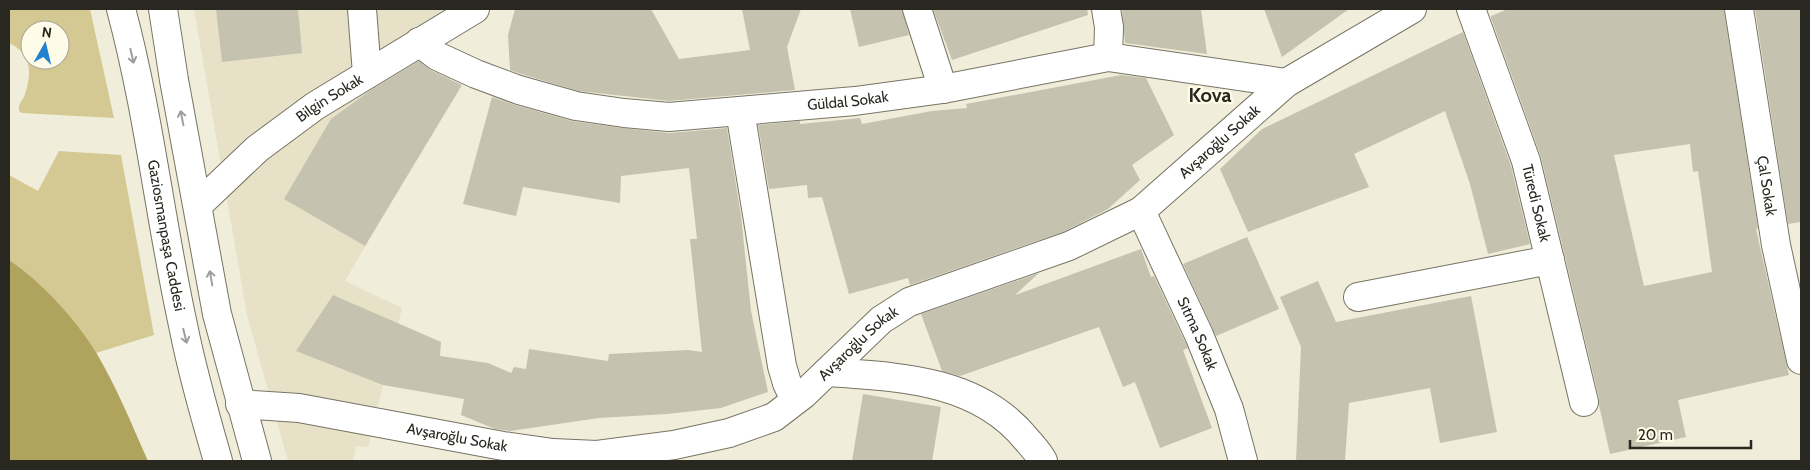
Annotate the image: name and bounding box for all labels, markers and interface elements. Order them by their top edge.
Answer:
north arrow [20,20,70,70]
text: N [41,23,53,42]
one-way arrow [128,48,137,64]
street label: Bilgin Sokak [292,70,366,126]
district label: Kova [1189,83,1231,107]
street label: Güldal Sokak [806,88,890,114]
street label: Avşaroğlu Sokak [1175,101,1264,182]
one-way arrow [176,111,186,127]
street label: Çal Sokak [1753,154,1780,218]
street label: Gaziosmanpaşa Caddesi [144,158,189,313]
street label: Türedi Sokak [1518,162,1554,244]
one-way arrow [205,271,215,287]
street label: Sıtma Sokak [1173,294,1221,373]
street label: Avşaroğlu Sokak [814,302,902,384]
one-way arrow [181,328,190,344]
scale bar [1630,418,1751,450]
street label: Avşaroğlu Sokak [405,419,509,456]
text: 20 m [1638,426,1673,444]

